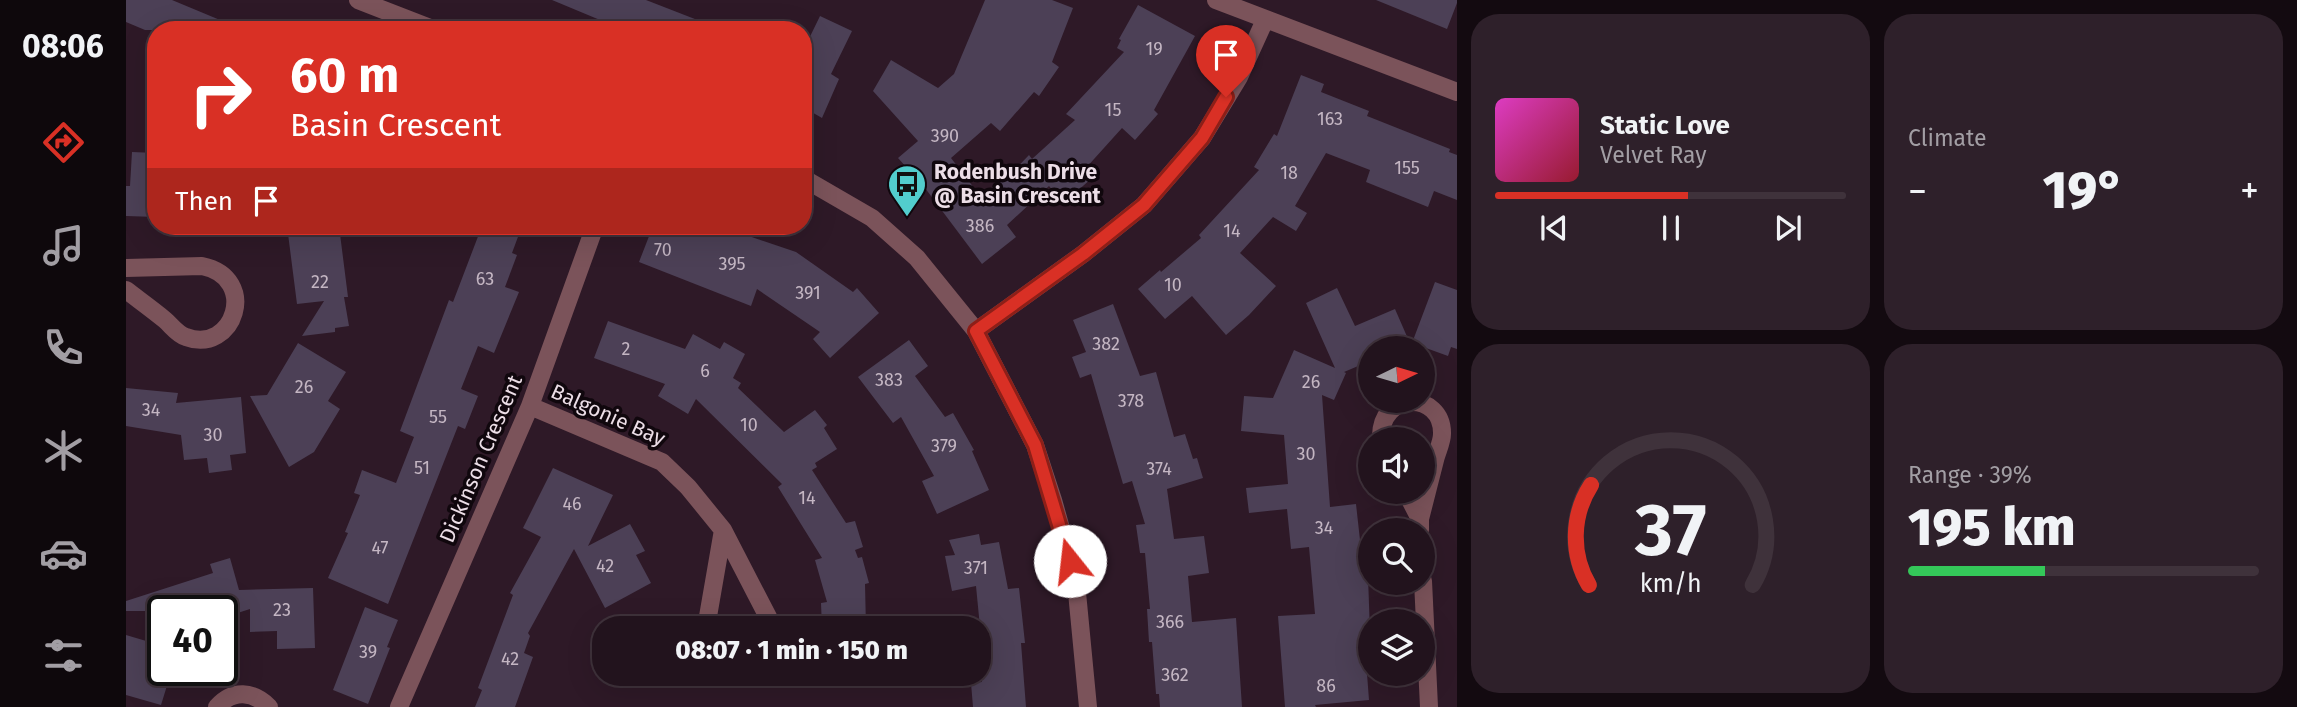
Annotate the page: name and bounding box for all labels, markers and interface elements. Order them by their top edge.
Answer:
pin [1196,25,1256,97]
text: 08:06 [22,27,104,65]
icon: arrive [1207,36,1245,74]
house number: 19 [1145,38,1163,60]
text: 60 m [290,46,399,105]
icon: right [175,49,266,140]
house number: 15 [1105,99,1121,121]
text: Basin Crescent [290,106,501,144]
house number: 163 [1317,108,1343,130]
text: Static Love [1600,110,1730,141]
icon: directions [39,118,88,167]
text: Climate [1908,124,1987,152]
house number: 390 [931,125,959,147]
text: Velvet Ray [1600,141,1707,169]
house number: 155 [1394,157,1420,179]
place label: Rodenbush Drive @ Basin Crescent [934,159,1102,209]
text: 19° [2043,159,2124,222]
house number: 18 [1280,162,1298,184]
bus stop icon: Rodenbush Drive @ Basin Crescent [886,163,928,218]
text: − [1908,168,1927,214]
text: + [2240,168,2259,214]
icon: arrive [247,182,285,220]
text: Then [175,186,233,217]
icon: previous [1535,209,1573,247]
icon: pause [1652,209,1690,247]
icon: next [1769,209,1807,247]
house number: 386 [966,215,994,237]
house number: 14 [1223,220,1241,242]
icon: music [39,221,88,270]
house number: 70 [654,239,672,261]
house number: 395 [718,253,746,275]
house number: 63 [476,268,494,290]
house number: 22 [311,271,329,293]
house number: 10 [1164,274,1182,296]
house number: 391 [795,282,821,304]
icon: phone [39,323,88,372]
house number: 382 [1092,333,1120,355]
north arrow [1358,336,1435,413]
map controls [1358,336,1435,686]
house number: 2 [622,338,631,360]
house number: 6 [700,360,710,382]
house number: 383 [875,369,903,391]
street label: Dickinson Crescent [434,371,528,547]
house number: 26 [1302,371,1320,393]
house number: 26 [295,376,313,398]
street label: Balgonie Bay [547,378,670,452]
house number: 378 [1118,390,1144,412]
house number: 34 [142,399,161,421]
house number: 55 [429,406,447,428]
house number: 10 [740,414,758,436]
house number: 30 [203,424,223,446]
icon: climate [39,426,88,475]
button: sound [1358,427,1435,504]
house number: 379 [931,435,957,457]
house number: 30 [1296,443,1316,465]
house number: 51 [414,457,430,479]
house number: 374 [1146,458,1172,480]
text: Range · 39% [1908,461,2032,489]
house number: 14 [798,487,816,509]
text: 37 [1634,487,1706,574]
house number: 46 [562,493,582,515]
text: 195 km [1908,496,2076,559]
house number: 34 [1315,517,1334,539]
button: search [1358,518,1435,595]
position arrow [1033,524,1107,598]
icon: car [39,529,88,578]
house number: 47 [371,537,389,559]
house number: 42 [596,555,614,577]
house number: 371 [964,557,988,579]
text: km/h [1640,568,1701,598]
speed limit sign: 40 [147,595,238,686]
house number: 23 [273,599,291,621]
button: layers [1358,609,1435,686]
house number: 366 [1156,611,1184,633]
icon: filters [39,631,88,680]
text: 08:07 · 1 min · 150 m [675,635,908,666]
house number: 39 [359,641,377,663]
house number: 42 [501,648,519,670]
house number: 362 [1161,664,1189,686]
house number: 86 [1316,675,1336,697]

